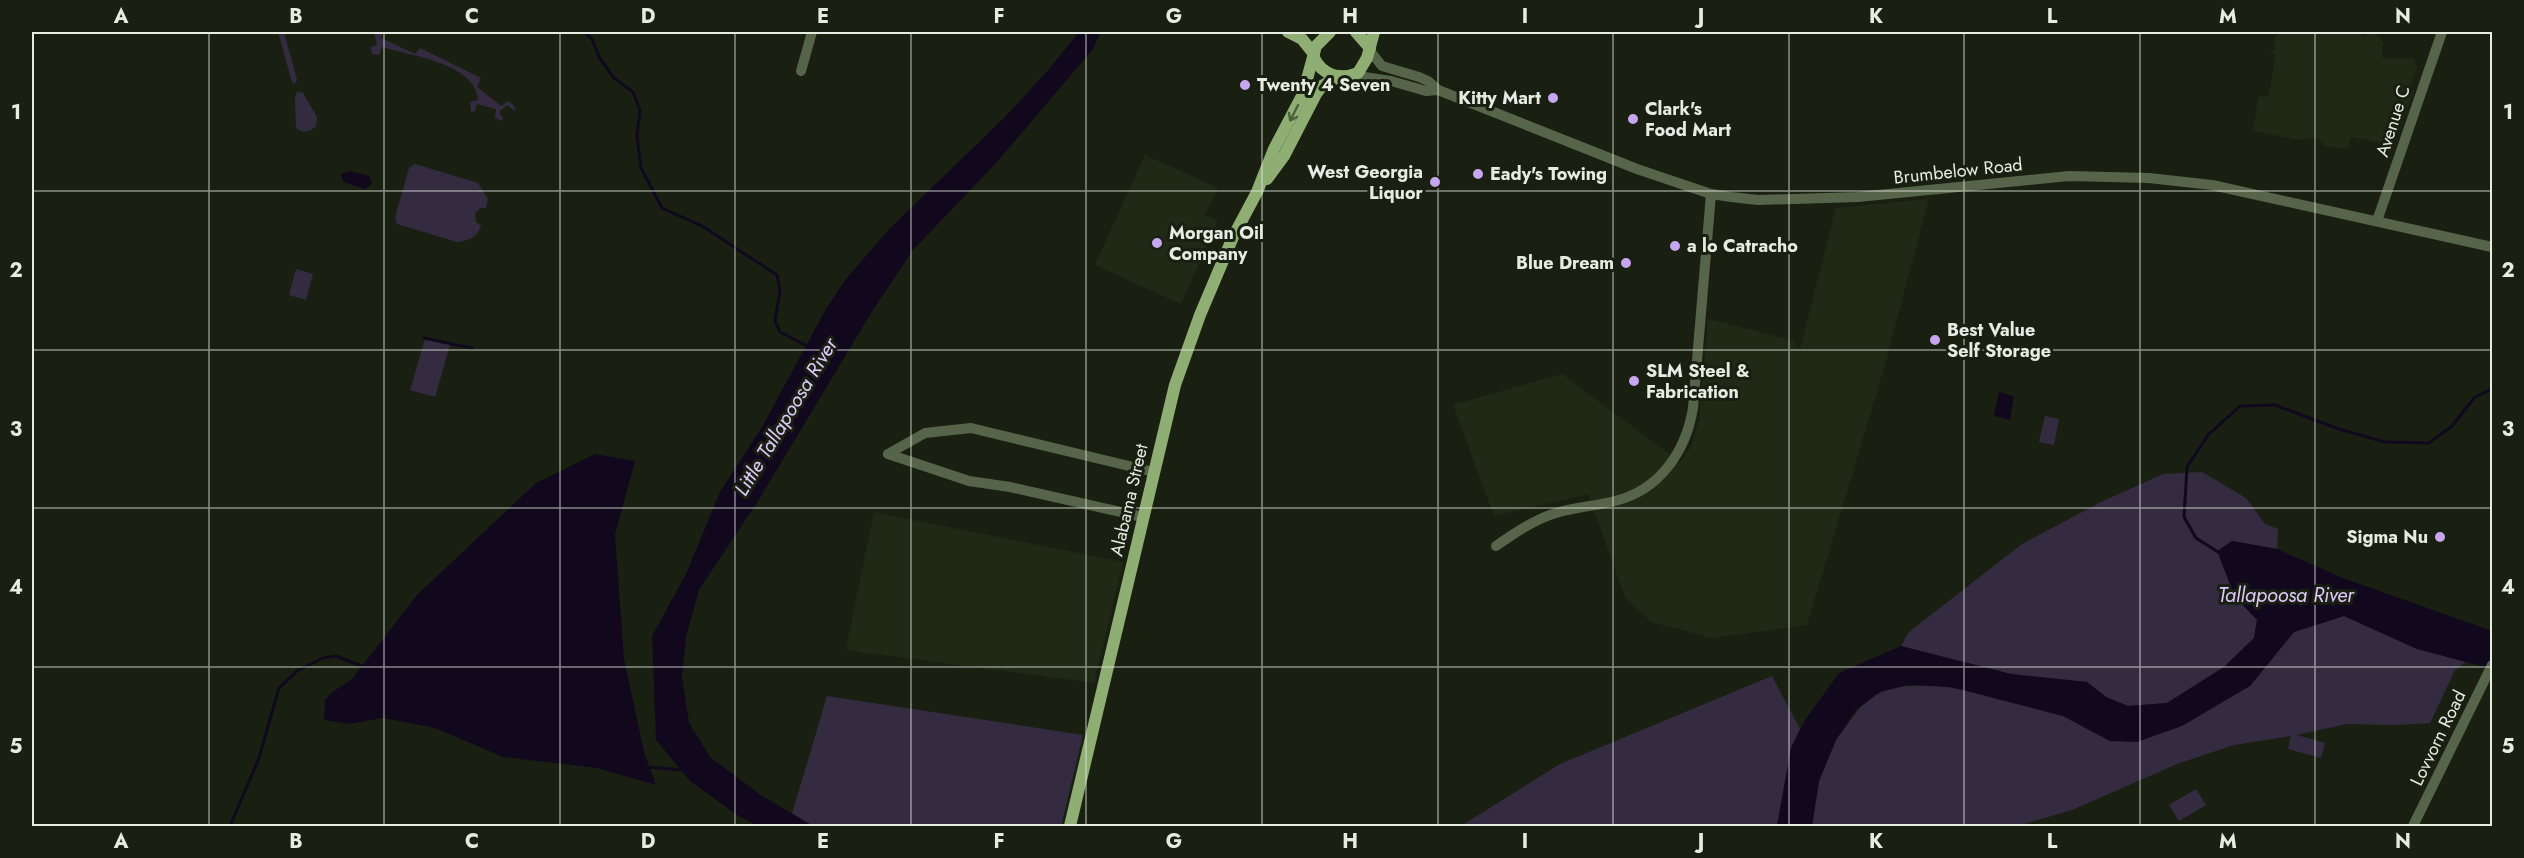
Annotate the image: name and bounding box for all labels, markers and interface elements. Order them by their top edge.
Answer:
text: A [113,2,129,31]
text: B [289,2,303,31]
text: C [465,2,479,31]
text: D [641,2,655,31]
text: E [817,2,829,31]
text: F [993,2,1005,31]
text: G [1166,2,1182,31]
text: H [1342,2,1358,31]
text: I [1522,2,1528,31]
text: J [1694,2,1704,31]
text: K [1869,2,1883,31]
text: L [2047,2,2058,31]
text: M [2219,2,2237,31]
text: N [2395,2,2411,31]
place label: Twenty 4 Seven [1257,72,1390,98]
marker: Twenty 4 Seven [1238,78,1252,92]
street label: Avenue C [2369,82,2417,160]
place label: Kitty Mart [1458,85,1541,111]
marker: Kitty Mart [1546,91,1560,105]
place label: Clark's Food Mart [1645,96,1731,143]
text: 1 [11,98,21,127]
text: 1 [2503,98,2513,127]
one-way arrow [1288,103,1299,121]
marker: Clark's Food Mart [1626,112,1640,126]
street label: Brumbelow Road [1892,151,2024,191]
place label: West Georgia Liquor [1307,159,1424,206]
place label: Eady's Towing [1490,161,1607,187]
marker: Eady's Towing [1471,167,1485,181]
marker: West Georgia Liquor [1428,175,1442,189]
place label: Morgan Oil Company [1169,220,1264,267]
place label: a lo Catracho [1687,233,1798,259]
marker: Morgan Oil Company [1150,236,1164,250]
marker: a lo Catracho [1668,239,1682,253]
place label: Blue Dream [1516,250,1614,276]
text: 2 [9,256,23,285]
marker: Blue Dream [1619,256,1633,270]
text: 2 [2501,256,2515,285]
place label: Best Value Self Storage [1947,317,2051,364]
water label: Little Tallapoosa River [727,331,845,501]
marker: Best Value Self Storage [1928,333,1942,347]
place label: SLM Steel & Fabrication [1646,358,1750,405]
marker: SLM Steel & Fabrication [1627,374,1641,388]
text: 3 [10,415,22,444]
text: 3 [2502,415,2514,444]
street label: Alabama Street [1103,441,1155,559]
place label: Sigma Nu [2346,524,2428,550]
marker: Sigma Nu [2433,530,2447,544]
text: 4 [9,573,23,602]
text: 4 [2501,573,2515,602]
water label: Tallapoosa River [2218,581,2355,610]
street label: Lovvorn Road [2404,686,2472,790]
text: 5 [10,732,23,761]
text: 5 [2502,732,2515,761]
text: A [113,827,129,856]
text: B [289,827,303,856]
text: C [465,827,479,856]
text: D [641,827,655,856]
text: E [817,827,829,856]
text: F [993,827,1005,856]
text: G [1166,827,1182,856]
text: H [1342,827,1358,856]
text: I [1522,827,1528,856]
text: J [1694,827,1704,856]
text: K [1869,827,1883,856]
text: L [2047,827,2058,856]
text: M [2219,827,2237,856]
text: N [2395,827,2411,856]

